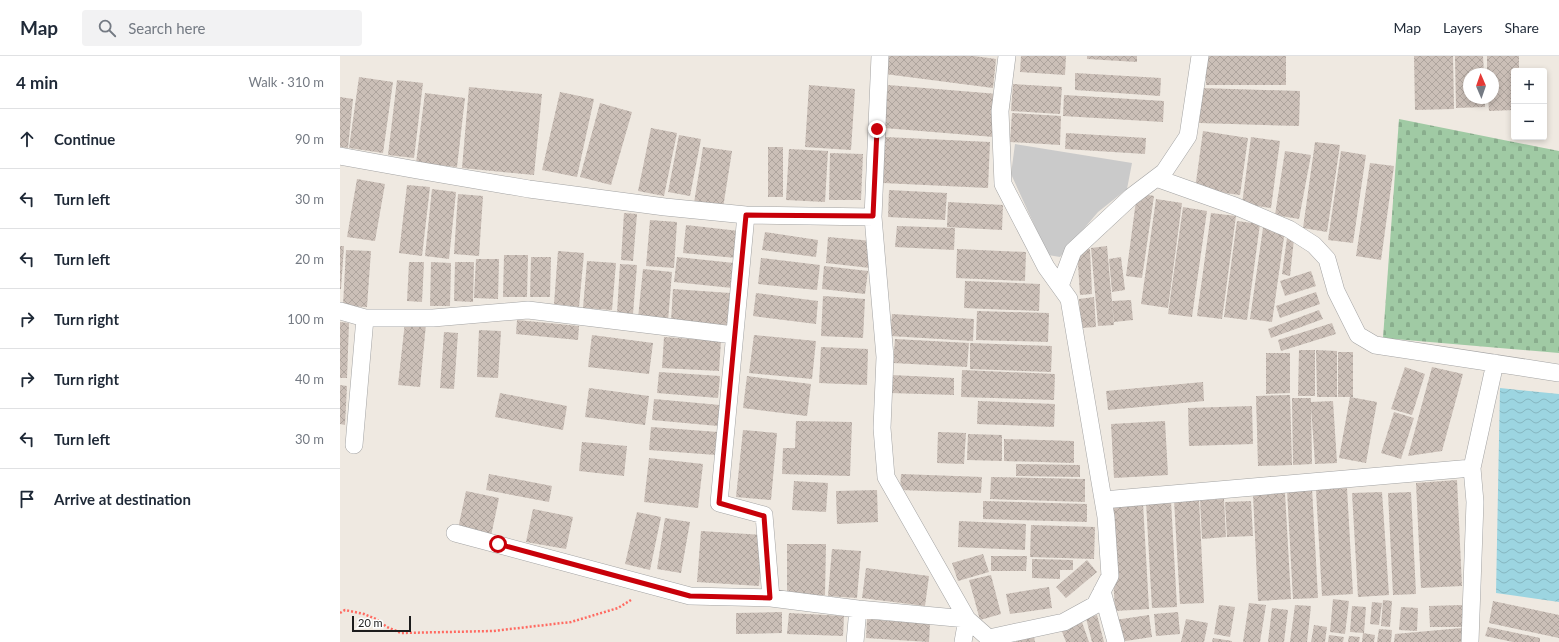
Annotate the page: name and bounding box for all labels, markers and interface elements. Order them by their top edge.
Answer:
search box [82,10,362,46]
text: Map [20,16,58,39]
icon: search [96,17,118,39]
text: Search here [128,19,206,37]
text: Map [1393,19,1421,36]
text: Layers [1443,19,1483,36]
text: Share [1505,19,1539,36]
north arrow [1463,68,1499,104]
map controls [1511,68,1547,140]
button: + [1511,68,1547,104]
text: 4 min [16,72,58,93]
text: Walk · 310 m [248,74,324,90]
button: − [1511,104,1547,140]
route end [868,120,886,138]
icon: ahead [16,128,38,150]
text: Continue [54,130,115,148]
text: 90 m [295,131,324,147]
icon: left [16,188,38,210]
text: Turn left [54,190,110,208]
text: 30 m [295,191,324,207]
icon: left [16,248,38,270]
text: Turn left [54,250,110,268]
text: 20 m [295,251,324,267]
icon: right [16,308,38,330]
text: Turn right [54,310,119,328]
text: 100 m [287,311,324,327]
icon: right [16,368,38,390]
text: Turn right [54,370,119,388]
text: 40 m [295,371,324,387]
icon: left [16,428,38,450]
text: Turn left [54,430,110,448]
text: 30 m [295,431,324,447]
icon: arrive [16,488,38,510]
text: Arrive at destination [54,490,191,508]
route start [489,535,507,553]
scale bar [352,614,411,633]
text: 20 m [358,616,383,629]

